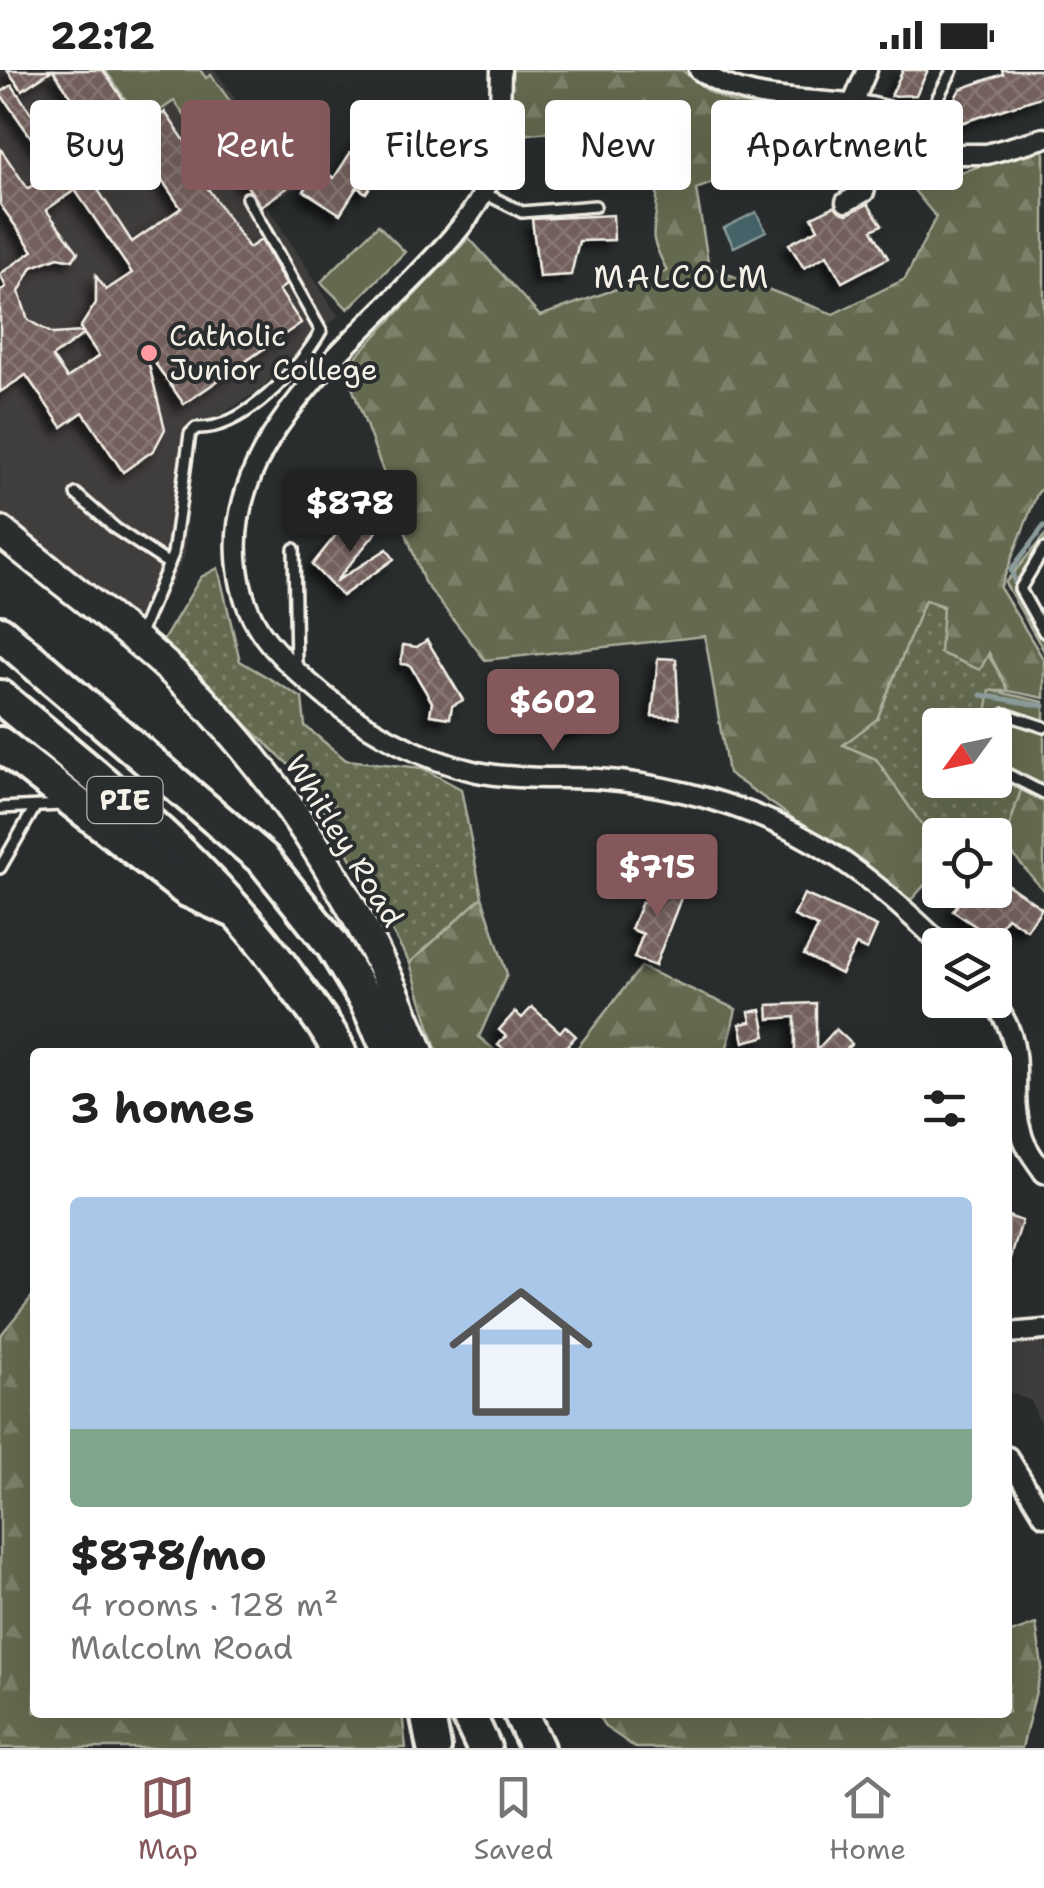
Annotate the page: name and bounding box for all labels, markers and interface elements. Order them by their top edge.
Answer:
text: 22:12 [50,10,155,61]
chip: Buy [30,100,161,190]
chip: Rent [181,100,330,190]
chip: Filters [350,100,525,190]
chip: New [545,100,691,190]
chip: Apartment [711,100,963,190]
district label: MALCOLM [593,255,771,298]
place label: Catholic Junior College [169,315,378,390]
marker: Catholic Junior College [138,342,160,364]
pin: $878 [291,470,409,555]
text: $878 [306,481,394,524]
pin: $602 [494,669,612,754]
text: $602 [509,680,597,723]
north arrow [922,708,1012,798]
map controls [922,708,1012,1018]
street label: Whitley Road [275,747,414,935]
road number: PIE [88,777,162,823]
button: locate [922,818,1012,908]
pin: $715 [598,834,716,919]
text: $715 [619,845,695,888]
button: layers [922,928,1012,1018]
text: 3 homes [70,1080,255,1136]
icon: filters [917,1081,972,1136]
icon: home [431,1262,611,1442]
text: $878/mo [70,1527,267,1583]
text: 4 rooms · 128 m² [70,1583,338,1626]
text: Malcolm Road [70,1626,293,1669]
tab: Map [138,1770,198,1868]
tab: Saved [474,1770,553,1868]
tab: Home [829,1770,906,1868]

